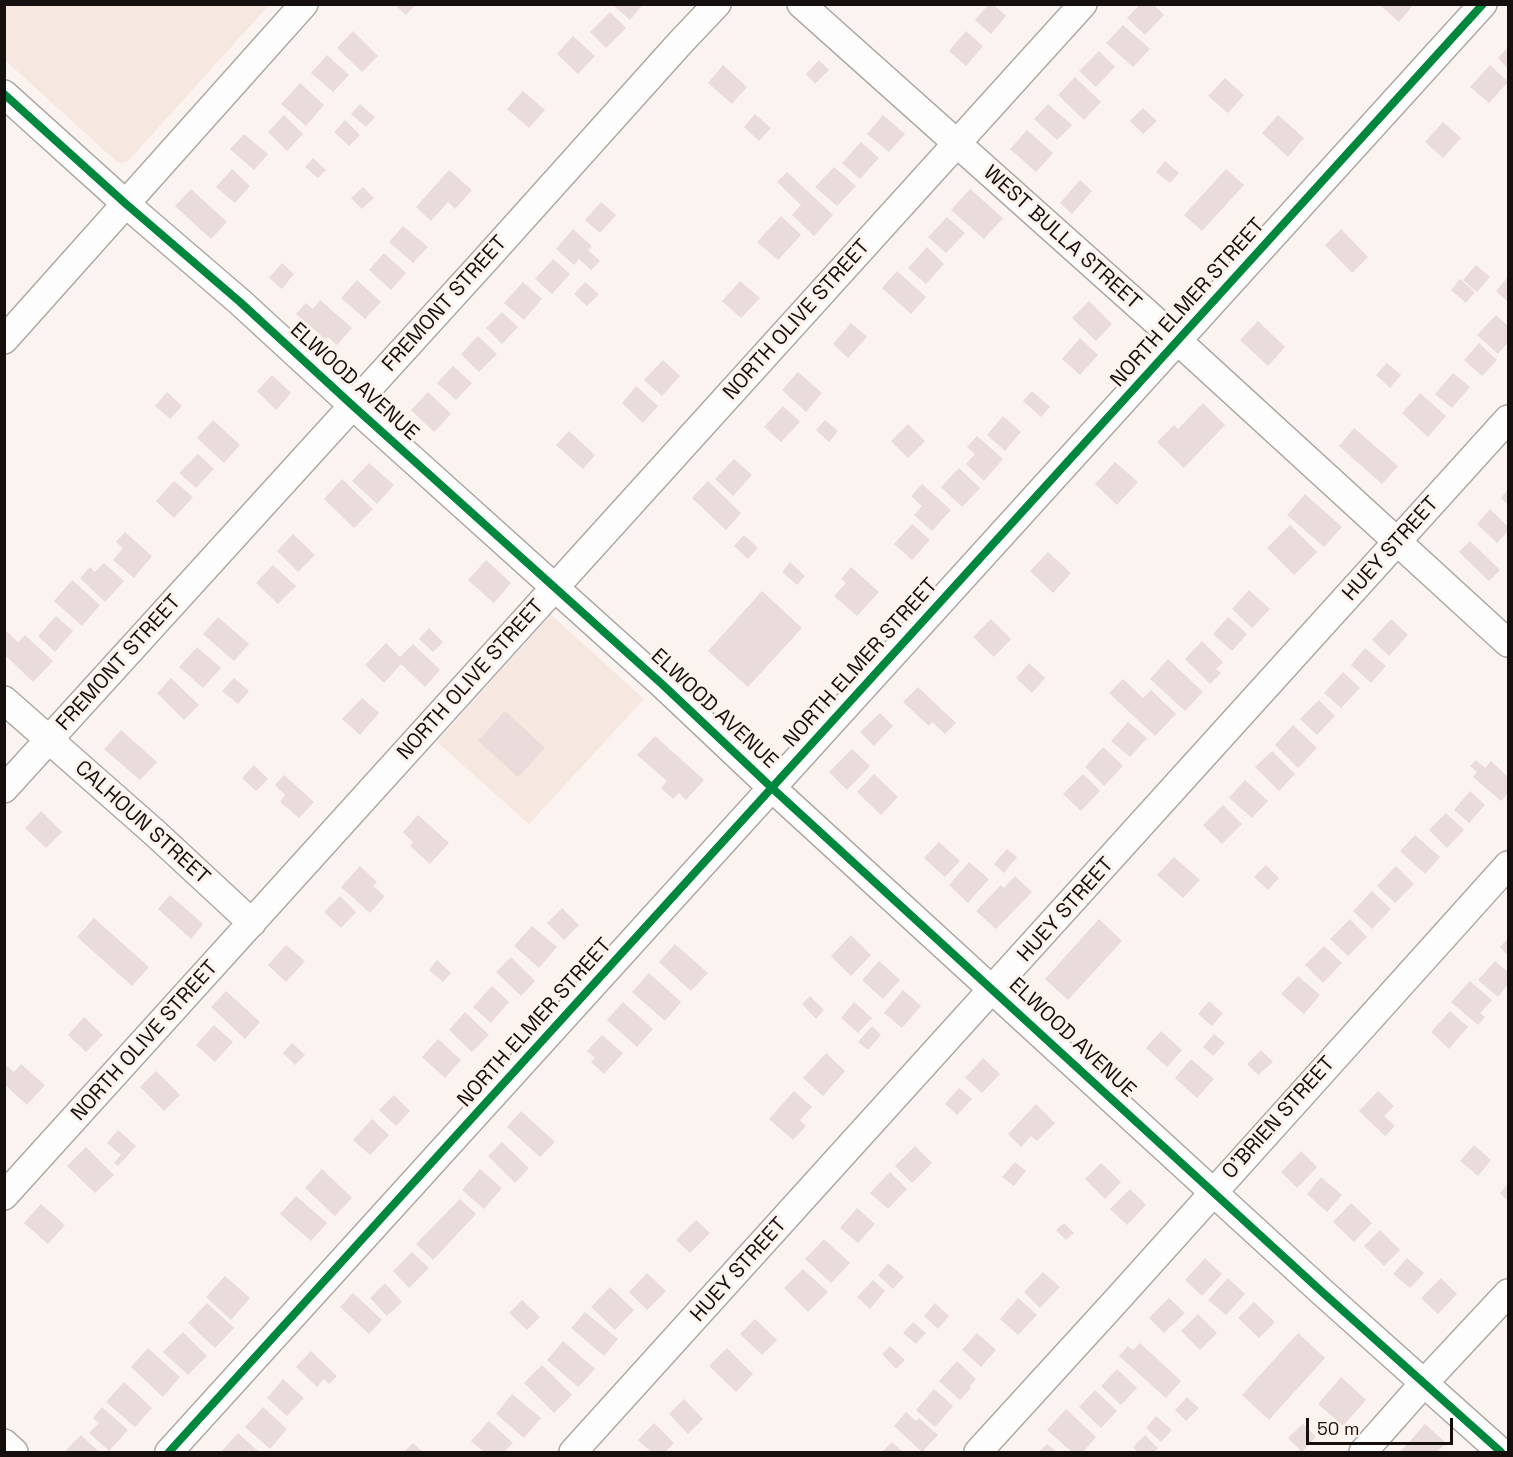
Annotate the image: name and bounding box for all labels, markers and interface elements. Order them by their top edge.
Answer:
street label: WEST BULLA STREET [978,161,1146,315]
street label: NORTH ELMER STREET [1106,213,1270,393]
street label: FREMONT STREET [377,231,513,377]
street label: NORTH OLIVE STREET [718,235,876,405]
street label: ELWOOD AVENUE [285,318,423,446]
street label: HUEY STREET [1338,492,1444,606]
street label: NORTH ELMER STREET [779,573,943,753]
street label: FREMONT STREET [51,590,187,736]
street label: NORTH OLIVE STREET [392,595,550,765]
street label: ELWOOD AVENUE [645,644,783,774]
street label: CALHOUN STREET [69,756,215,890]
street label: HUEY STREET [1013,853,1119,967]
street label: NORTH ELMER STREET [453,933,617,1113]
street label: NORTH OLIVE STREET [66,956,224,1126]
street label: ELWOOD AVENUE [1003,973,1141,1103]
street label: O'BRIEN STREET [1217,1051,1341,1185]
street label: HUEY STREET [686,1213,792,1327]
scale bar [1309,1406,1456,1444]
text: 50 m [1317,1417,1359,1440]

